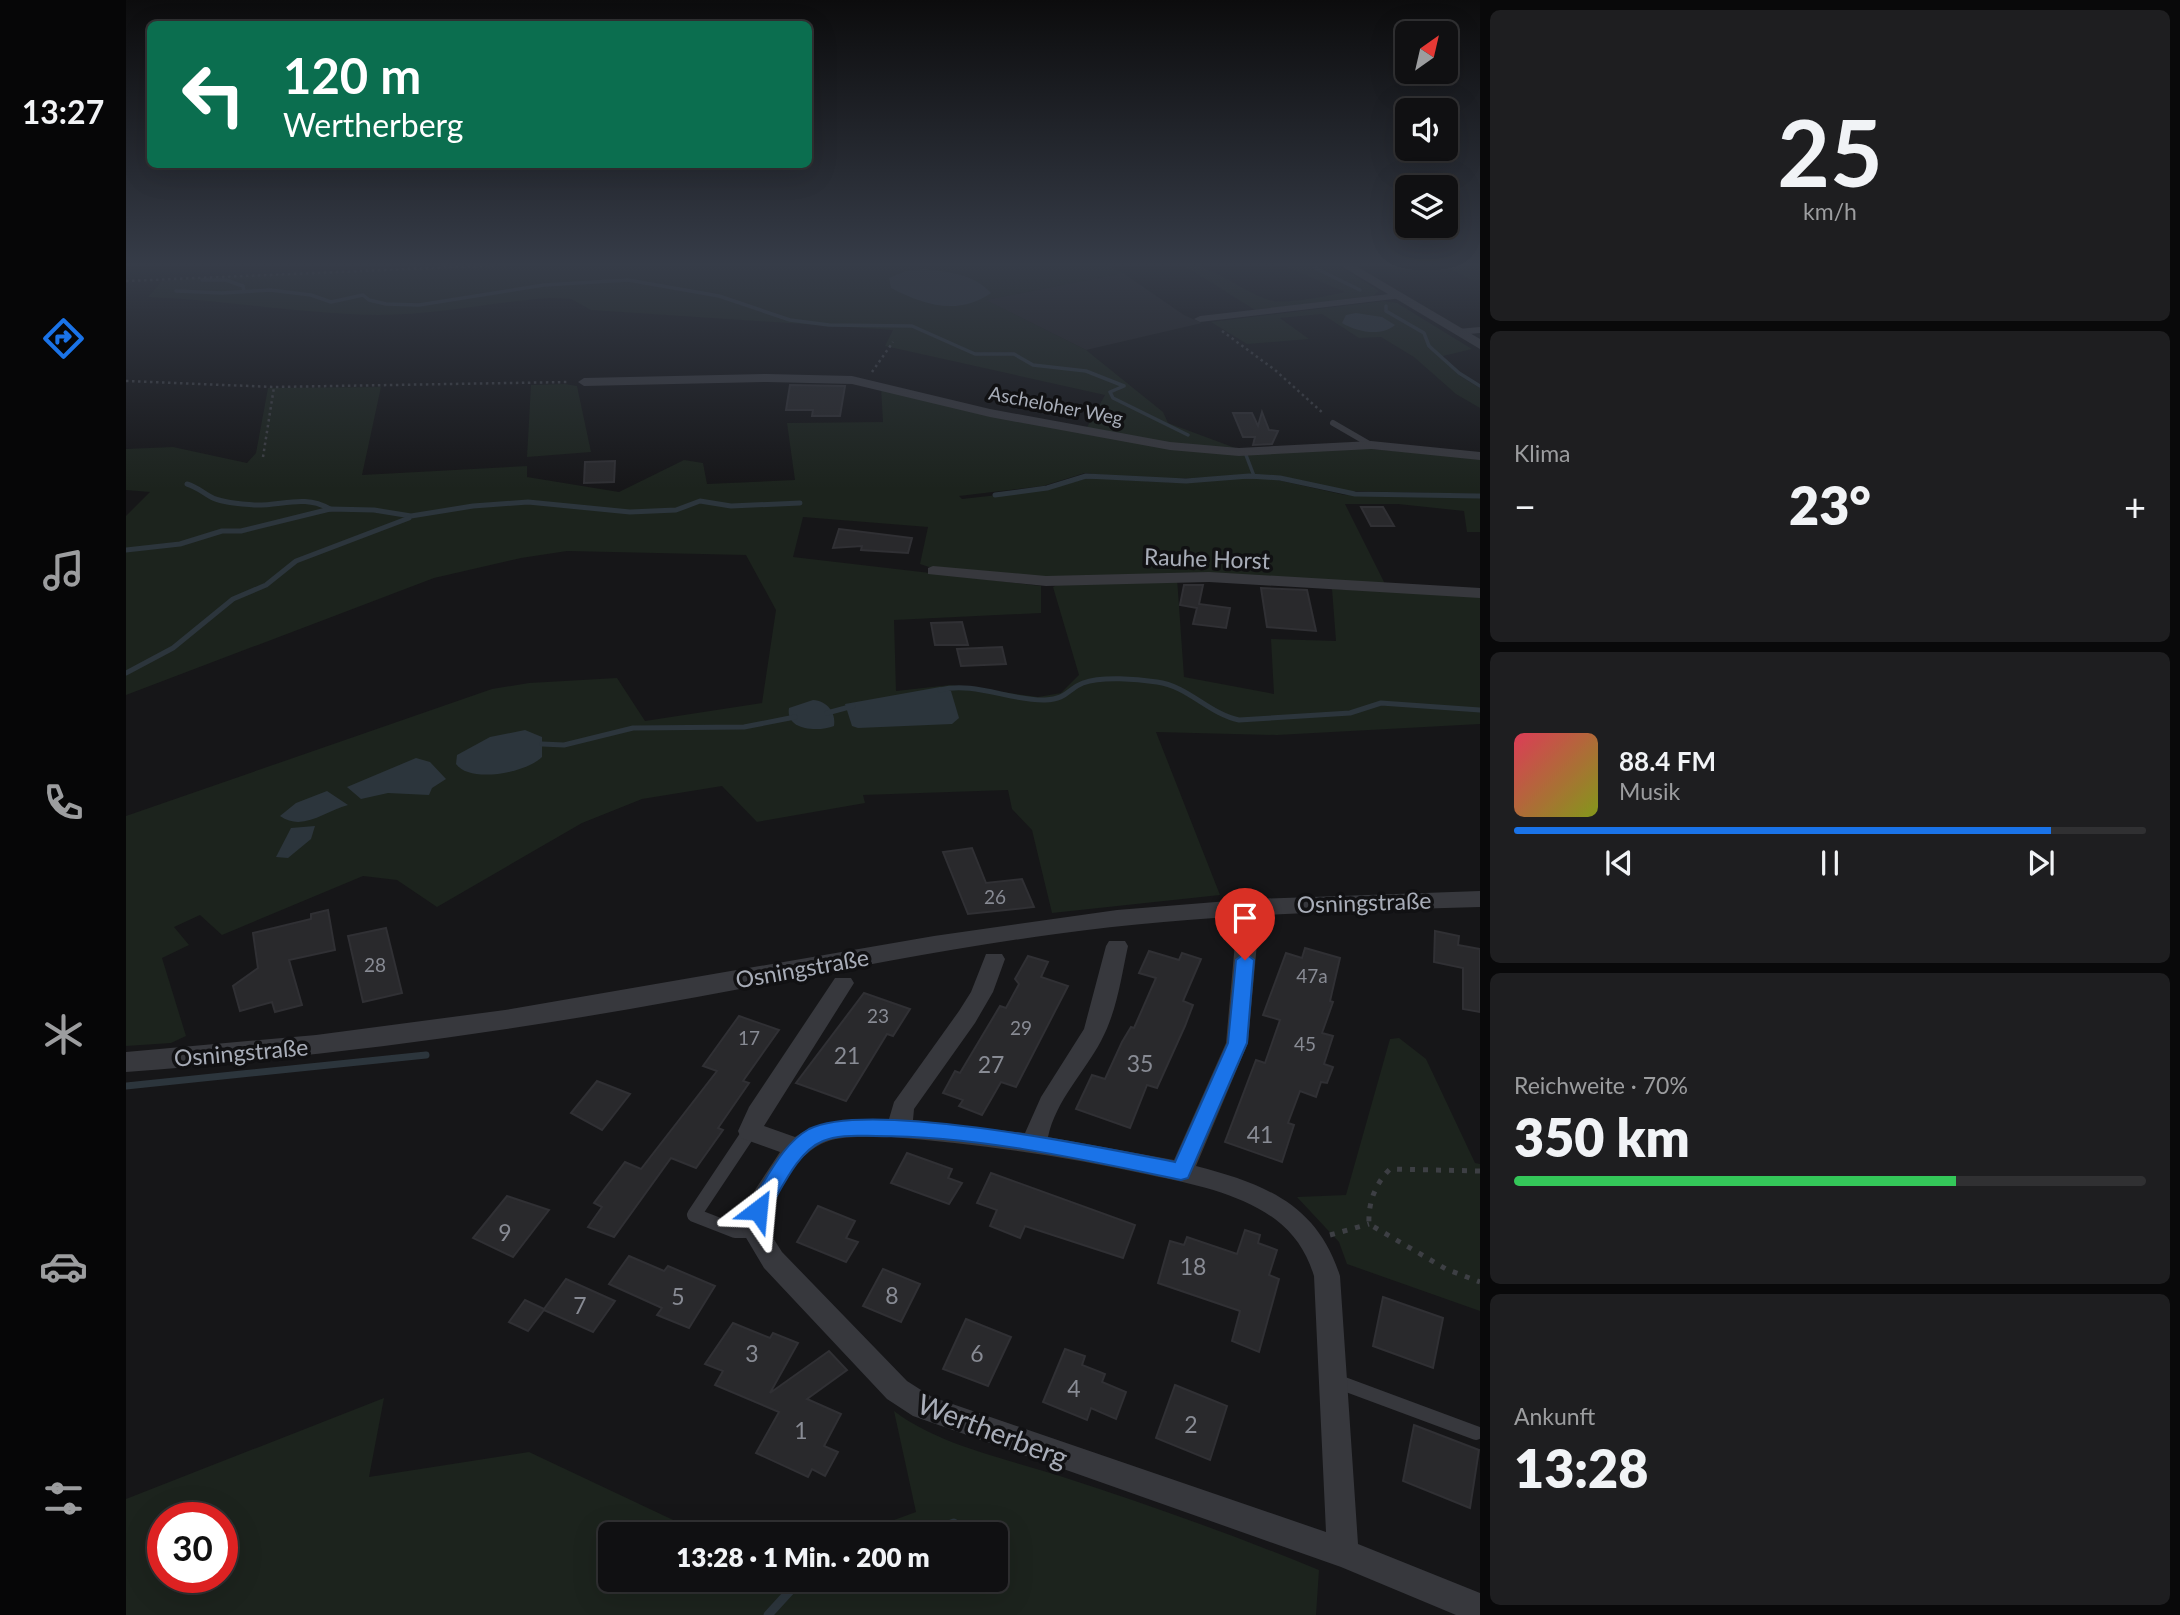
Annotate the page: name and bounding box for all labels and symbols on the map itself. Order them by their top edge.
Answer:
north arrow [1395,21,1458,84]
street label: Ascheloher Weg [987,381,1125,429]
street label: Rauhe Horst [1143,542,1271,574]
house number: 26 [984,885,1006,908]
street label: Osningstraße [1296,886,1432,918]
pin [1215,888,1275,960]
street label: Osningstraße [733,943,871,993]
house number: 28 [364,953,386,976]
house number: 47a [1296,964,1328,987]
house number: 23 [867,1004,889,1027]
house number: 29 [1010,1016,1032,1039]
house number: 17 [738,1026,760,1049]
street label: Osningstraße [173,1032,309,1072]
house number: 45 [1294,1032,1316,1055]
house number: 21 [834,1041,860,1069]
house number: 35 [1127,1049,1153,1077]
house number: 27 [978,1050,1004,1078]
house number: 41 [1247,1120,1273,1148]
position arrow [721,1173,795,1247]
house number: 9 [498,1218,512,1246]
house number: 18 [1180,1252,1206,1280]
house number: 8 [885,1281,899,1309]
house number: 5 [671,1282,685,1310]
house number: 7 [573,1291,587,1319]
house number: 3 [745,1339,759,1367]
house number: 6 [970,1339,984,1367]
house number: 4 [1067,1374,1081,1402]
street label: Wertherberg [913,1386,1073,1474]
house number: 2 [1184,1410,1198,1438]
house number: 1 [794,1416,808,1444]
speed limit sign: 30 [147,1502,238,1593]

